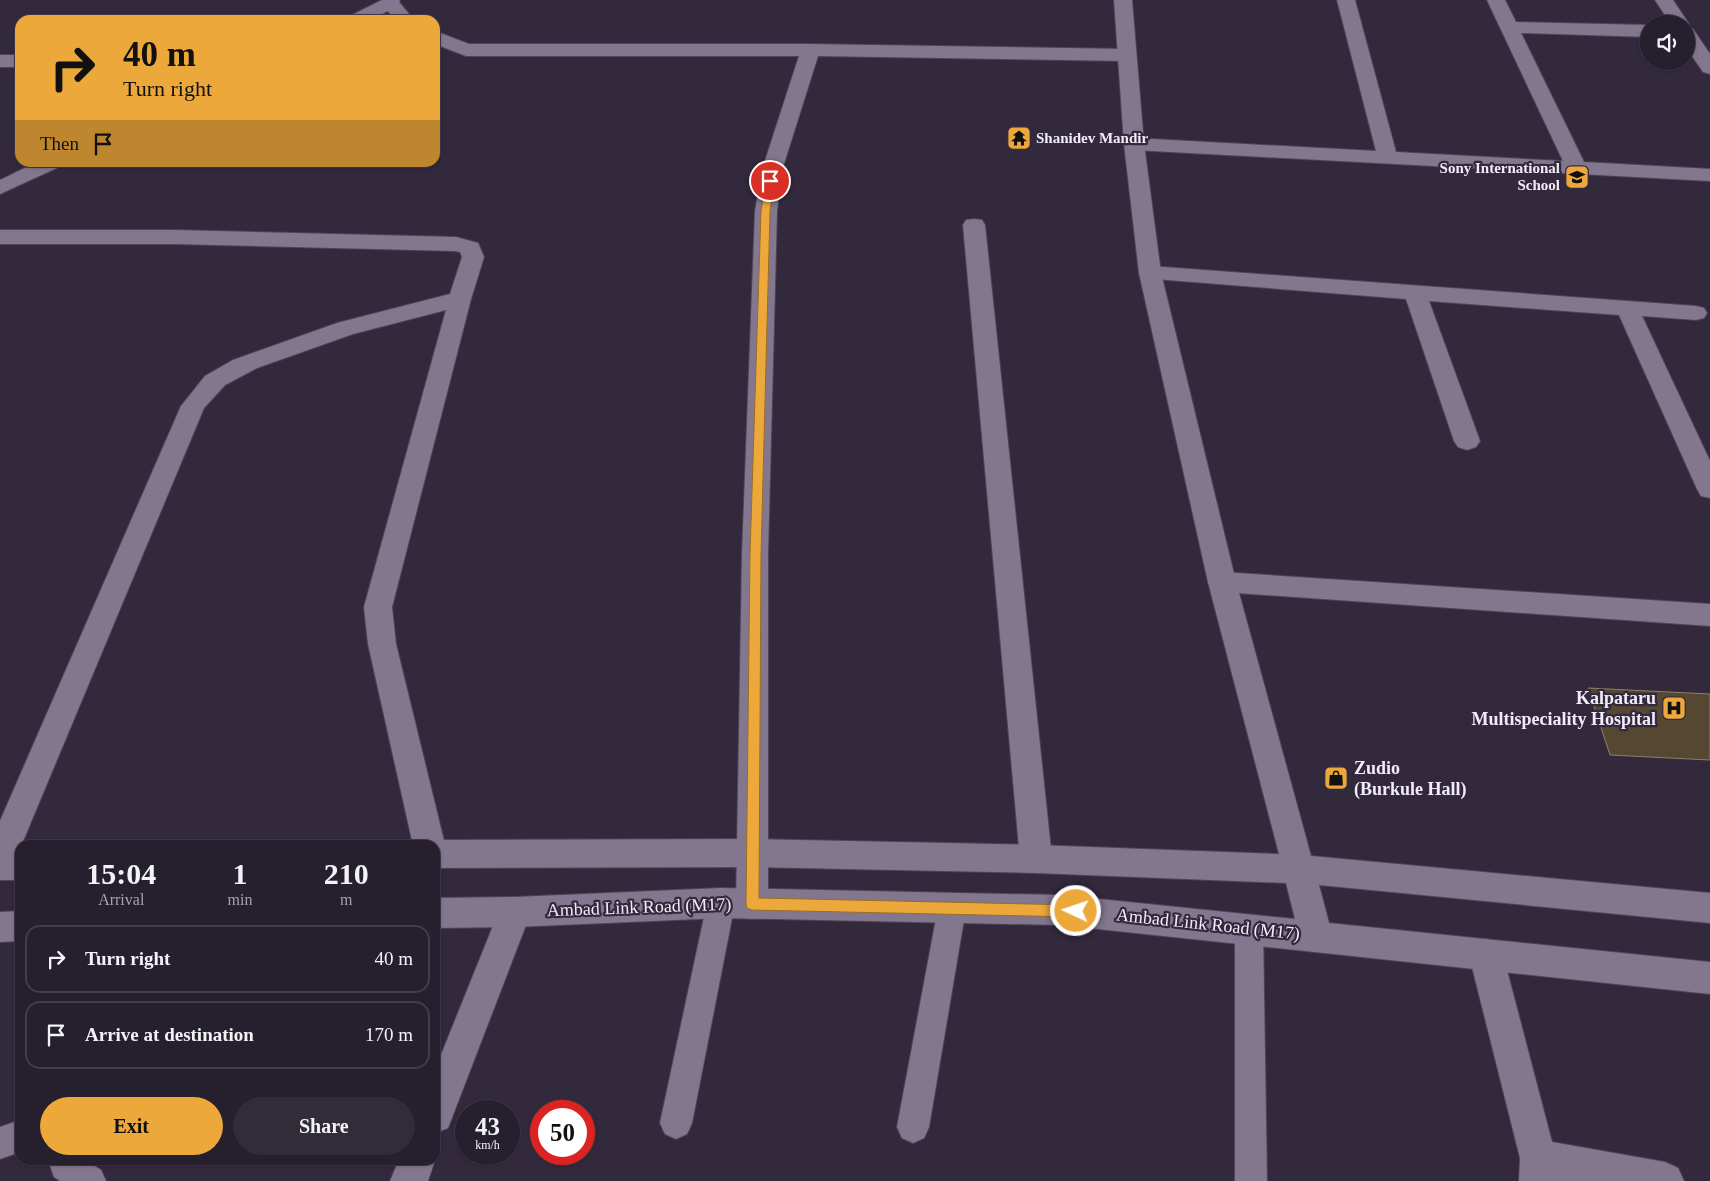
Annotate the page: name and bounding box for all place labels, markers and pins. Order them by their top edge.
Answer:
temple icon: Shanidev Mandir [1006,125,1032,151]
place label: Shanidev Mandir [1036,130,1148,146]
pin [749,160,791,202]
place label: Sony International School [1440,160,1560,193]
school or university icon: Sony International School [1564,164,1590,190]
place label: Kalpataru Multispeciality Hospital [1472,688,1656,729]
hospital icon: Kalpataru Multispeciality Hospital [1661,695,1687,721]
place label: Zudio (Burkule Hall) [1354,758,1467,800]
shop icon: Zudio (Burkule Hall) [1323,765,1349,791]

